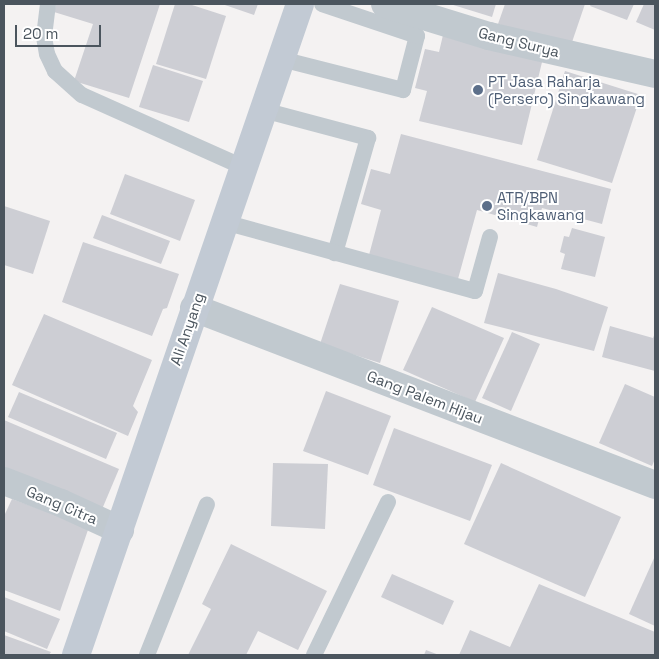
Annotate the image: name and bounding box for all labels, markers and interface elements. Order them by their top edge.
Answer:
scale bar [18,15,104,47]
street label: Gang Surya [477,23,561,61]
text: 20 m [23,24,58,43]
place label: PT Jasa Raharja (Persero) Singkawang [488,72,645,107]
marker: PT Jasa Raharja (Persero) Singkawang [472,84,484,96]
place label: ATR/BPN Singkawang [497,188,584,223]
marker: ATR/BPN Singkawang [481,200,493,212]
street label: Ali Anyang [166,290,208,368]
street label: Gang Palem Hijau [364,367,486,427]
street label: Gang Citra [24,482,100,528]

